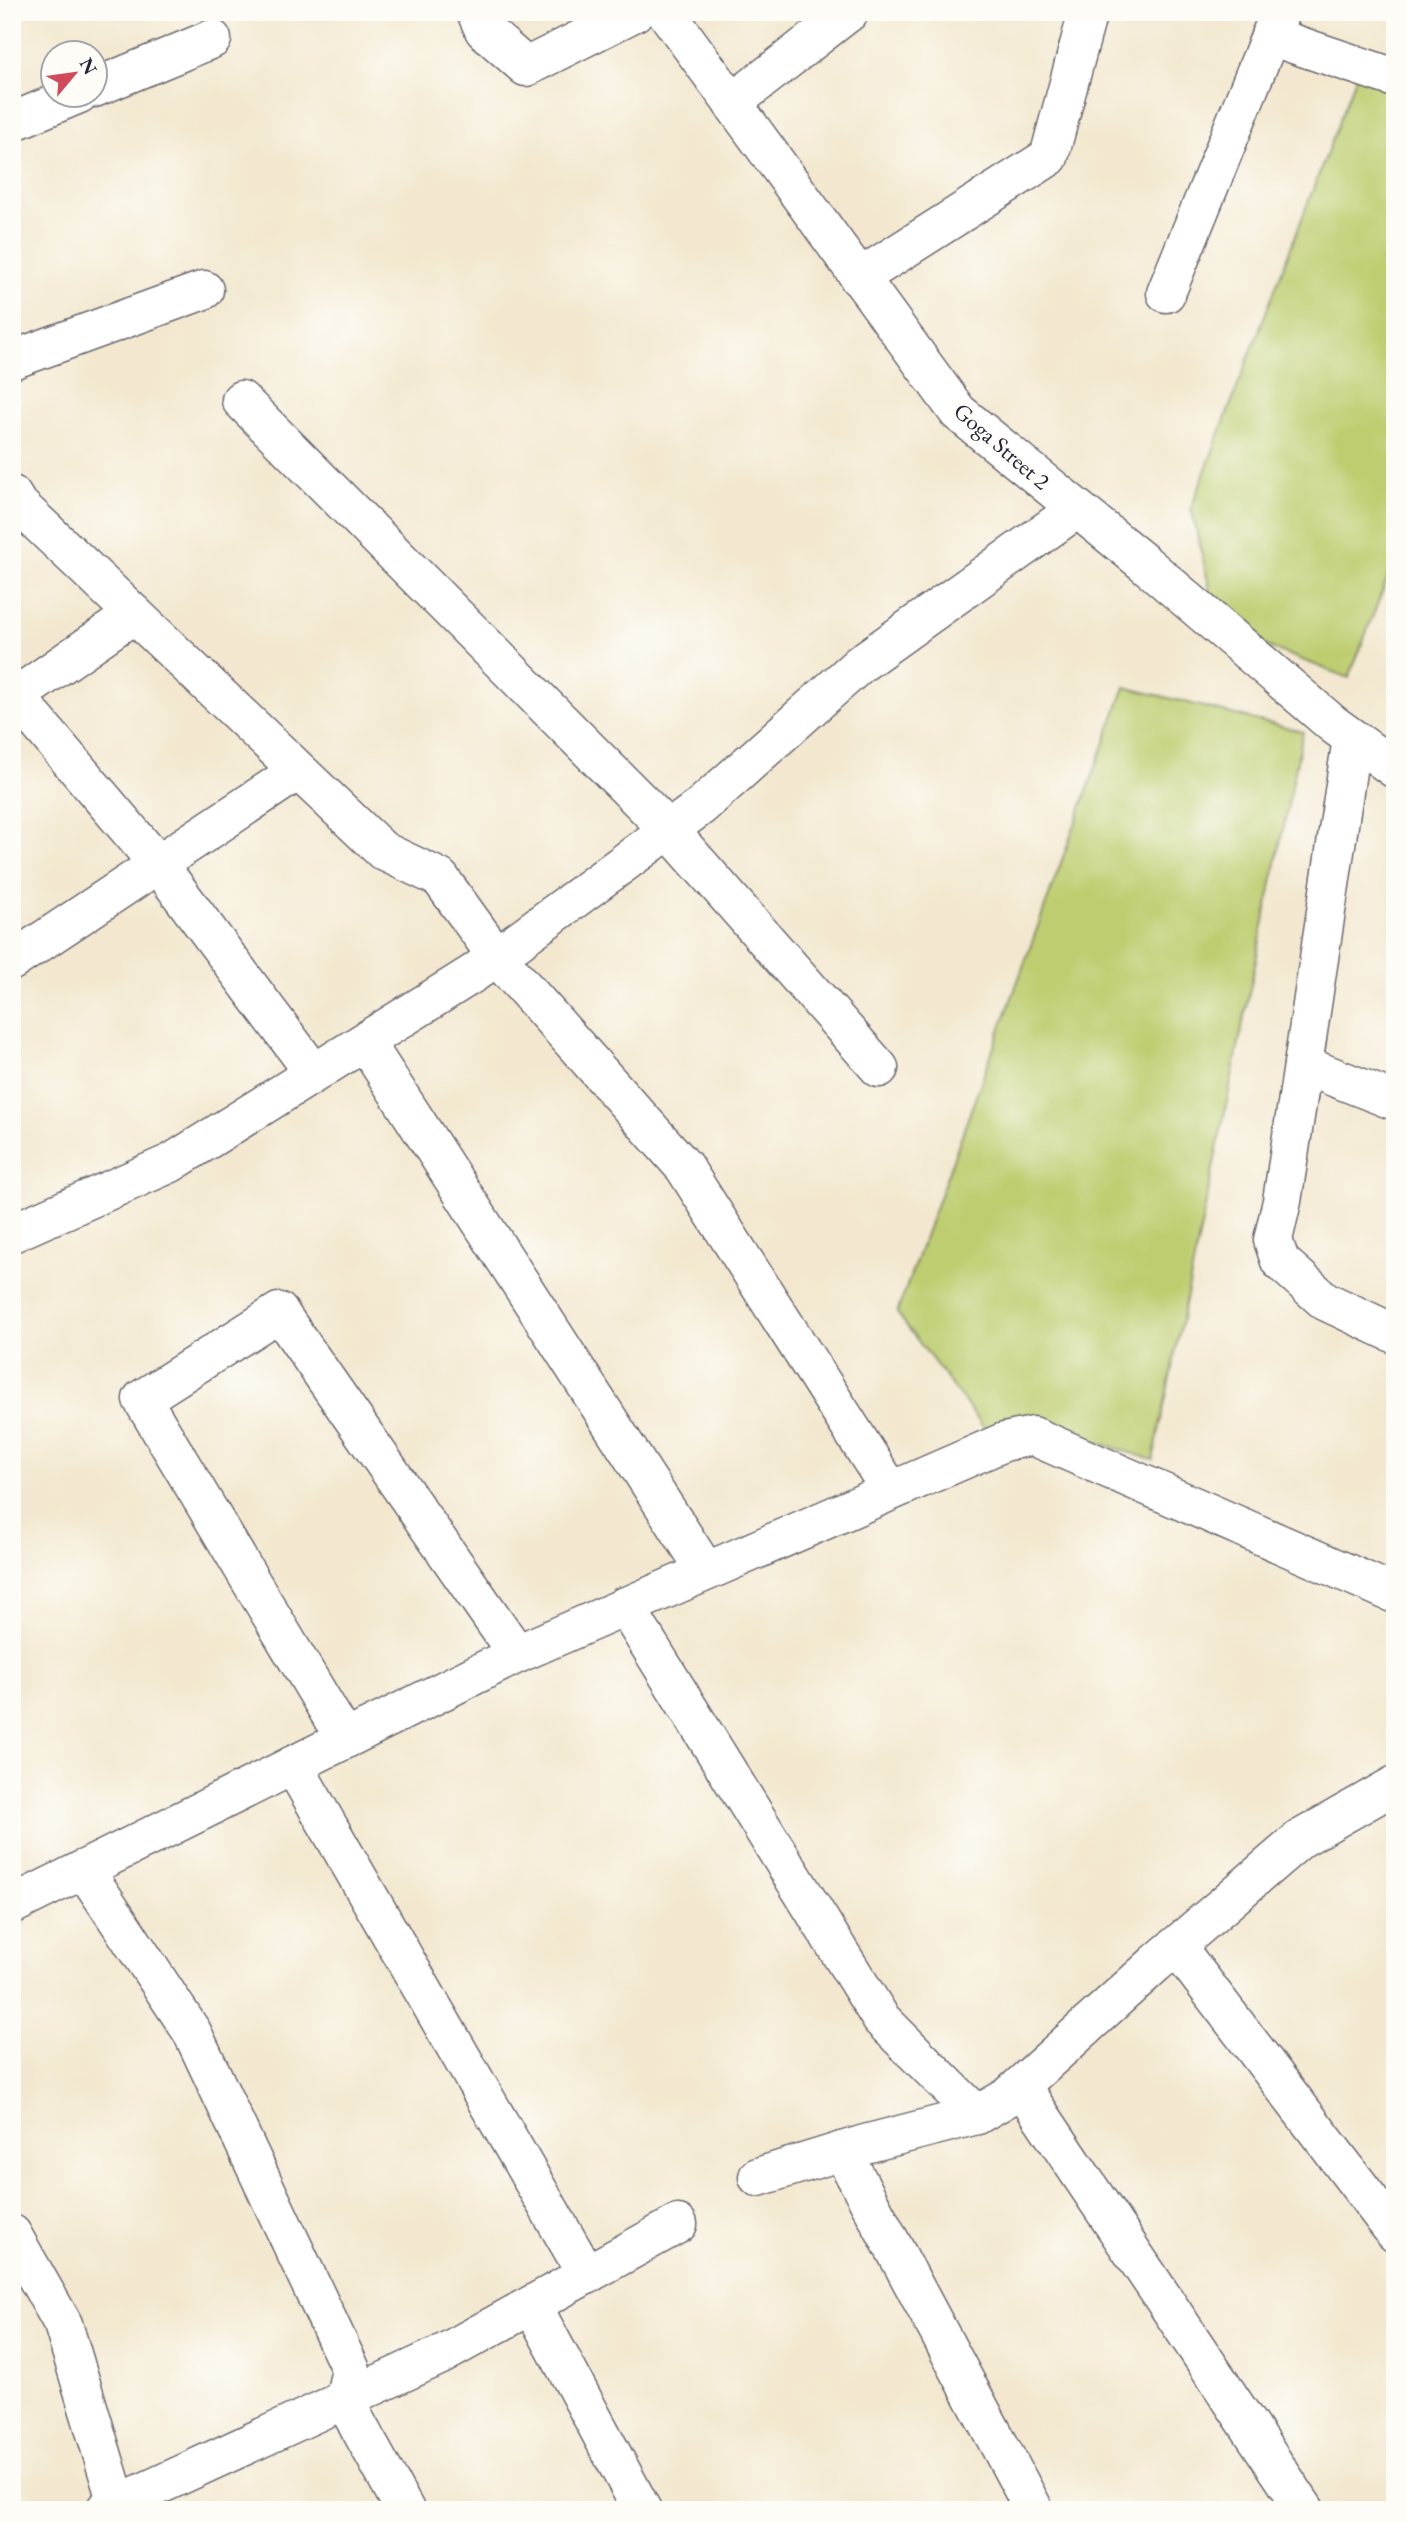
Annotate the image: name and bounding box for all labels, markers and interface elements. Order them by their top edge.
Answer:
north arrow [38,38,108,108]
text: N [74,53,103,79]
street label: Goga Street 2 [948,396,1056,496]

